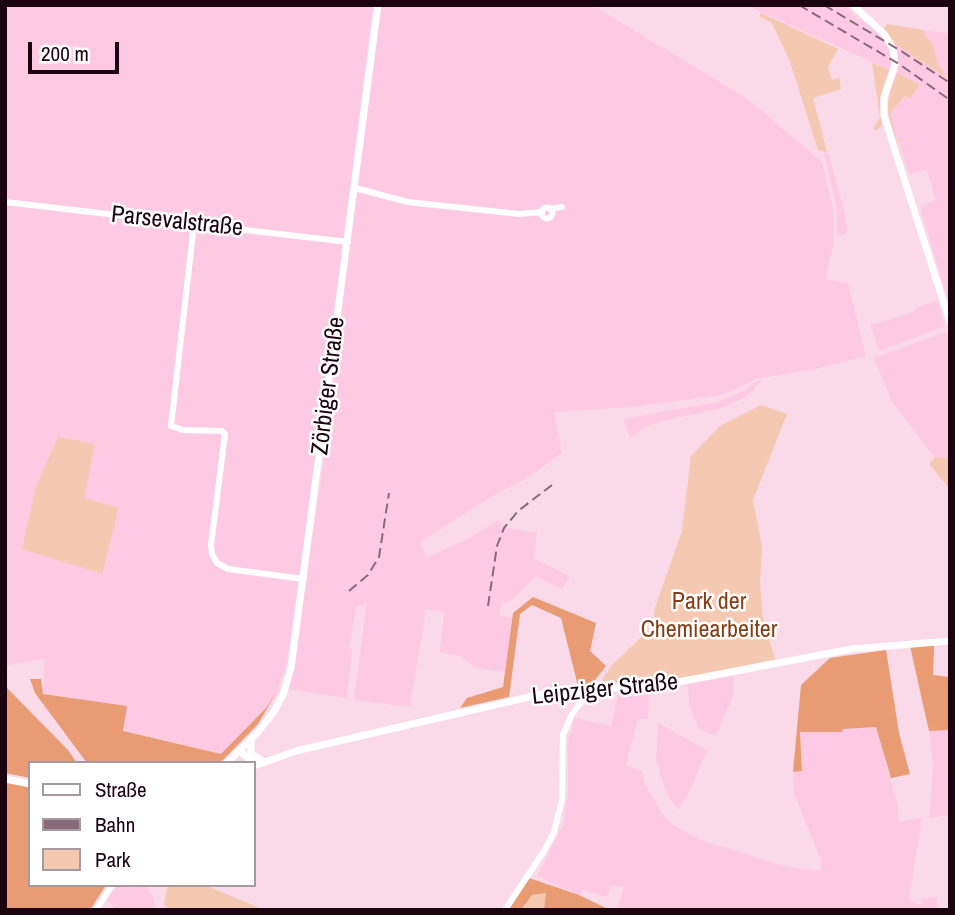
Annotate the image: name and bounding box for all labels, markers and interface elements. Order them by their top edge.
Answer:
scale bar [32,28,122,72]
text: 200 m [41,39,89,68]
street label: Parsevalstraße [110,201,244,243]
street label: Zörbiger Straße [306,315,352,457]
park label: Park der Chemiearbeiter [641,589,777,645]
street label: Leipziger Straße [531,668,679,712]
legend [28,761,256,887]
text: Straße [95,775,147,804]
text: Bahn [95,810,135,839]
text: Park [95,845,130,874]

